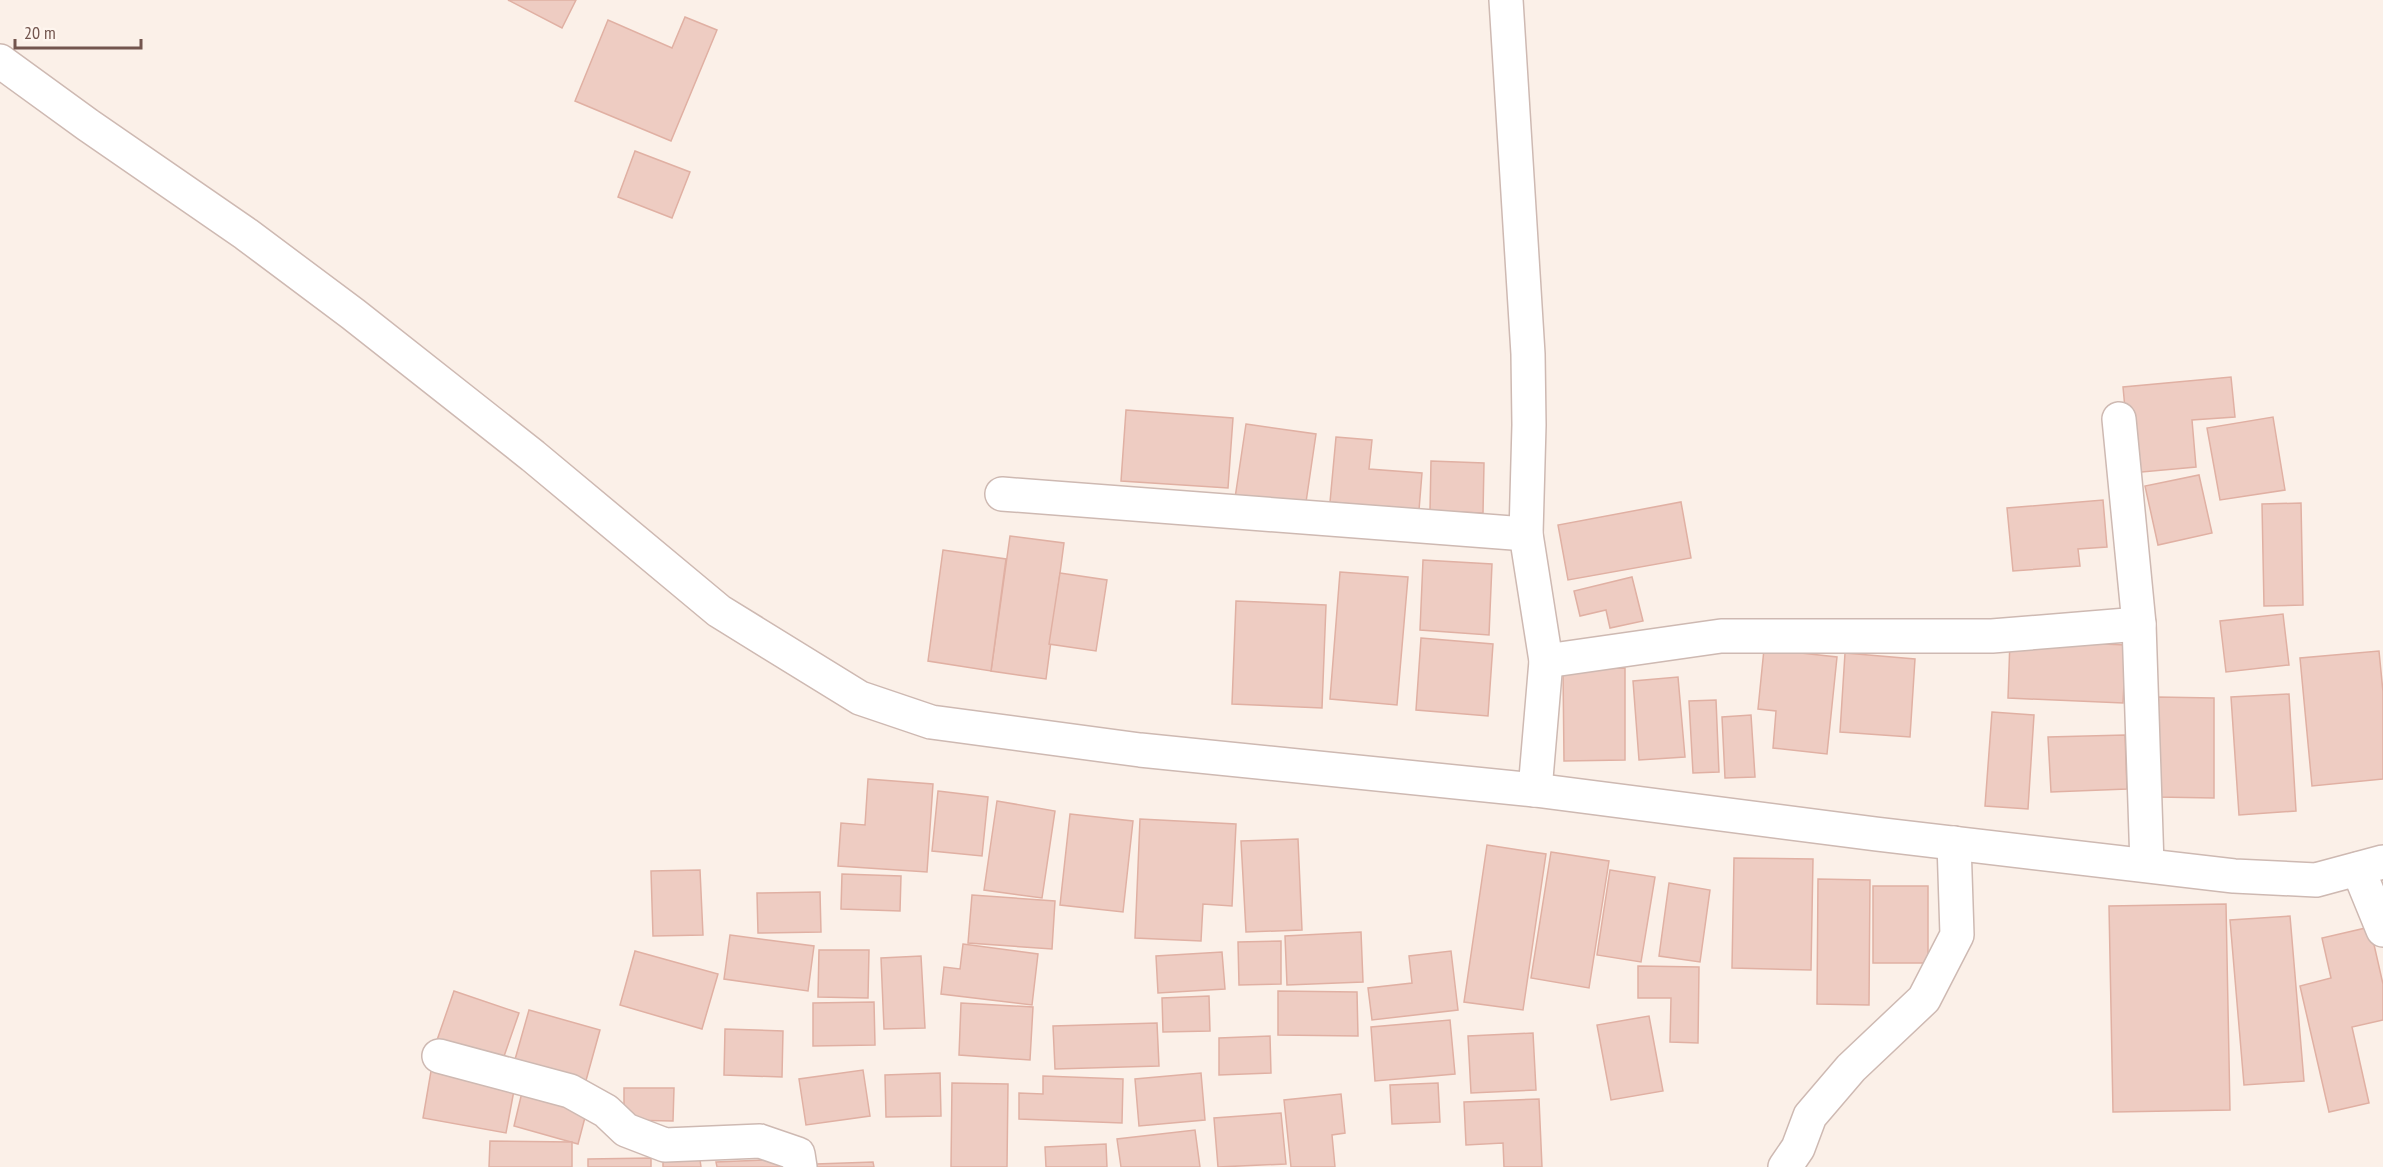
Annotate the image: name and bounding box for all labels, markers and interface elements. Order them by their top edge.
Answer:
scale bar [15,12,141,50]
text: 20 m [24,21,56,44]

